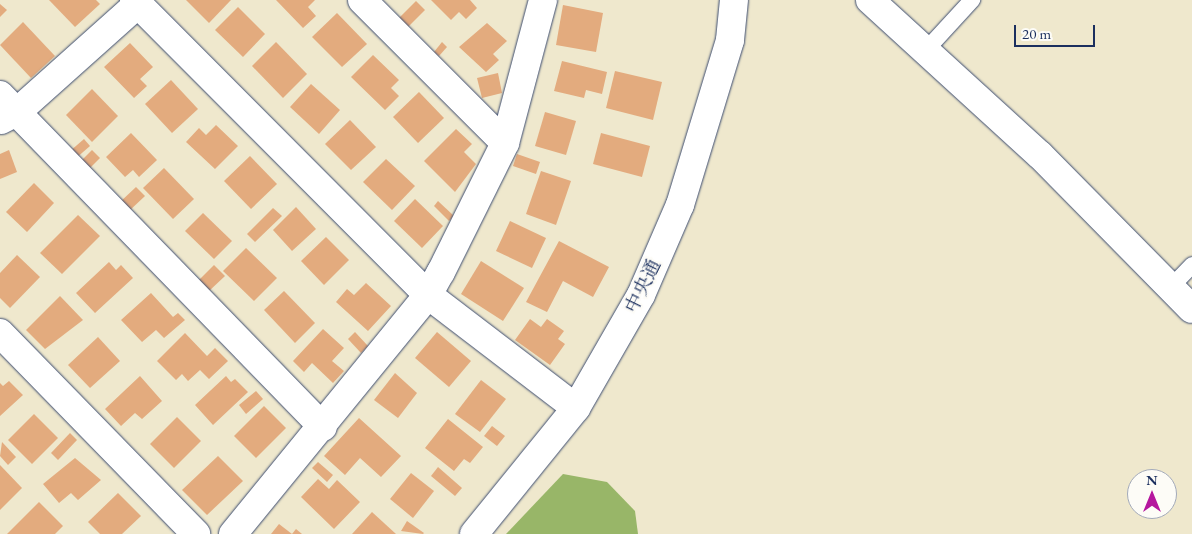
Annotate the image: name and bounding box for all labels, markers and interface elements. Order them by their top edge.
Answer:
scale bar [1017,15,1098,47]
text: 20 m [1022,24,1051,43]
street label: 中央通 [620,255,666,317]
north arrow [1127,469,1177,519]
text: N [1146,471,1158,489]

